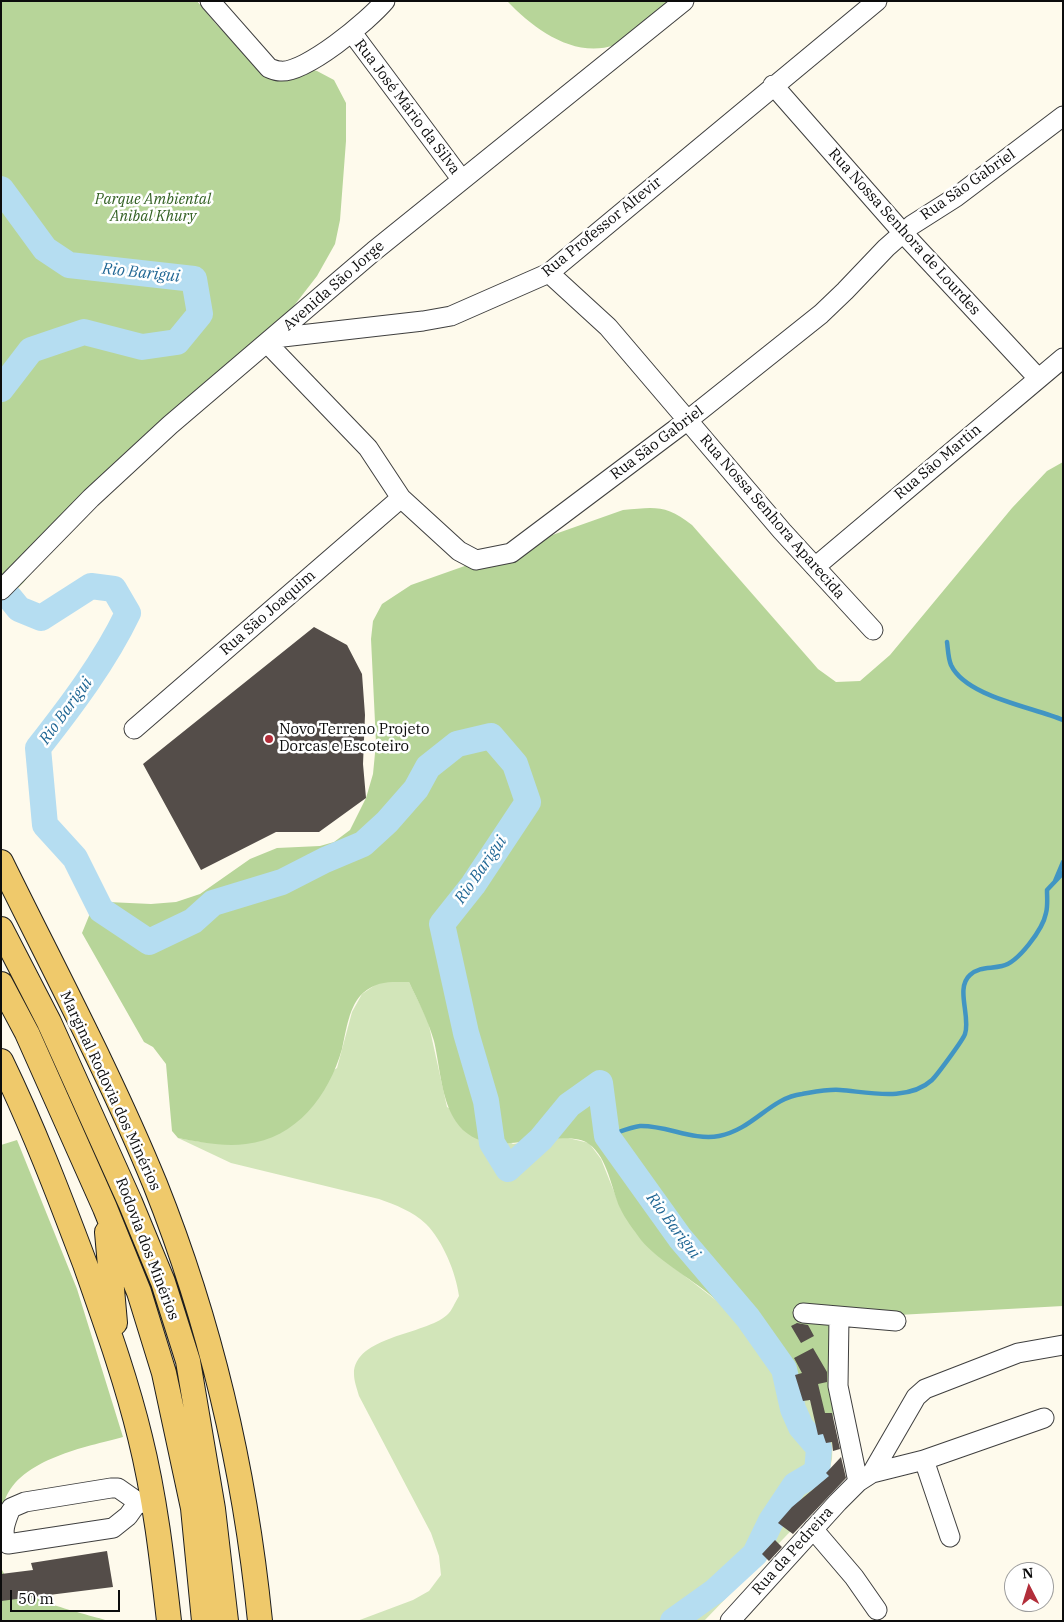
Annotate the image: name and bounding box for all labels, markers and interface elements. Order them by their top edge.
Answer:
street label: Rua José Mário da Silva [350,36,464,178]
street label: Rua Nossa Senhora de Lourdes [824,145,984,319]
street label: Rua São Gabriel [917,146,1019,224]
street label: Rua Professor Altevir [539,173,665,281]
park label: Parque Ambiental Anibal Khury [95,191,211,226]
street label: Avenida São Jorge [280,237,388,335]
water label: Rio Barigui [101,259,181,287]
street label: Rua São Gabriel [607,402,707,484]
street label: Rua São Martin [891,421,985,503]
street label: Rua Nossa Senhora Aparecida [696,431,848,603]
street label: Rua São Joaquim [217,567,319,659]
water label: Rio Barigui [35,674,97,748]
place label: Novo Terreno Projeto Dorcas e Escoteiro [279,721,429,756]
marker: Novo Terreno Projeto Dorcas e Escoteiro [263,733,275,745]
water label: Rio Barigui [451,833,511,907]
street label: Marginal Rodovia dos Minérios [56,988,164,1194]
street label: Rodovia dos Minérios [111,1175,183,1323]
water label: Rio Barigui [642,1189,704,1263]
street label: Rua da Pedreira [749,1503,837,1599]
north arrow [1004,1562,1054,1612]
text: N [1021,1564,1034,1583]
scale bar [12,1580,122,1612]
text: 50 m [18,1589,54,1608]

